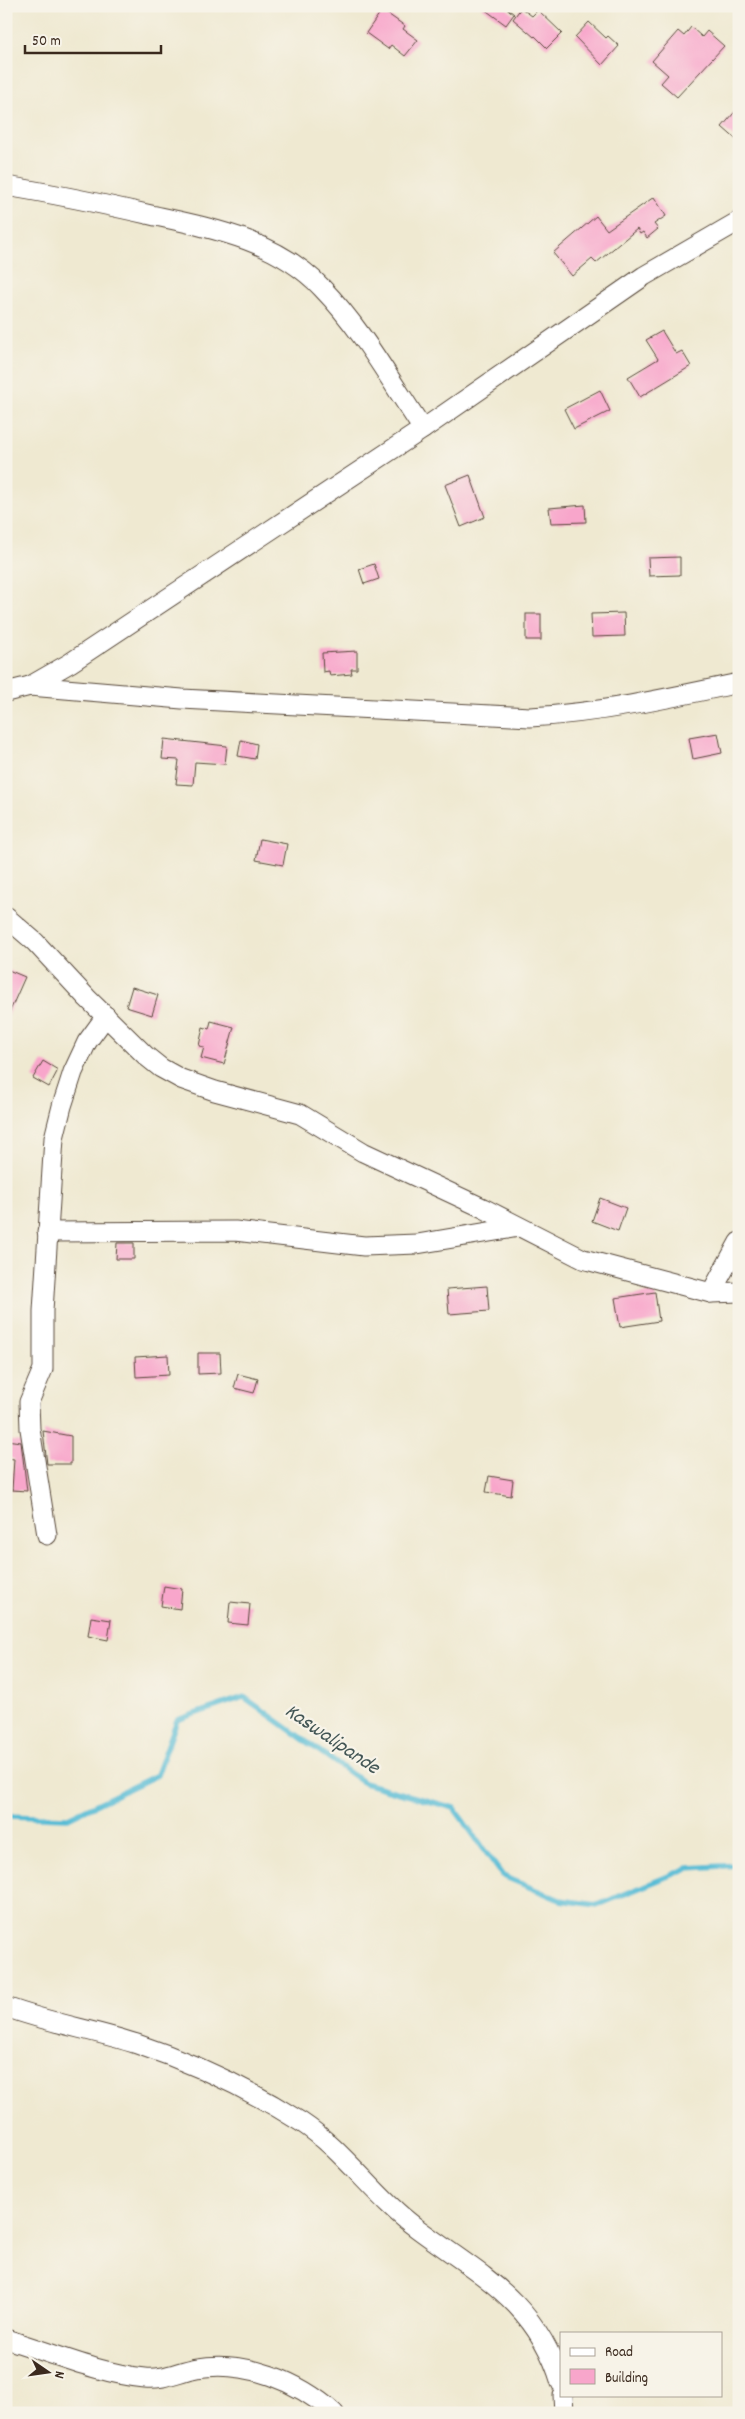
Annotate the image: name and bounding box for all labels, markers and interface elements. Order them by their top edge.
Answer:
scale bar [25,22,161,54]
text: 50 m [32,31,61,53]
water label: Kaswalipande [278,1698,386,1784]
legend [560,2332,722,2396]
text: Road [605,2342,633,2364]
north arrow [22,2346,72,2396]
text: Building [605,2368,648,2390]
text: N [48,2369,69,2380]

